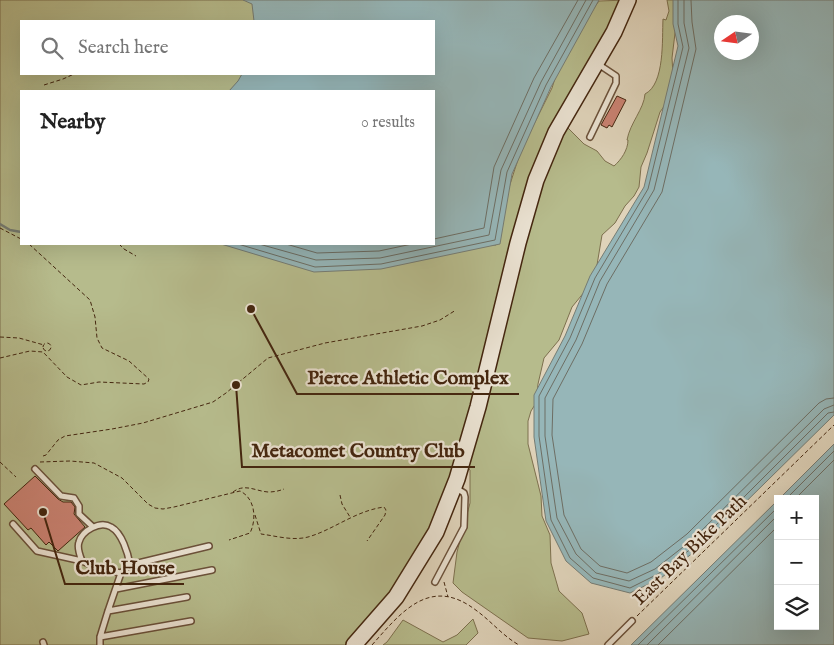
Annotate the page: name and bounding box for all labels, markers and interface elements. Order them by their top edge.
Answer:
north arrow [714,15,759,60]
search box [20,20,435,75]
icon: search [38,34,66,62]
text: Search here [78,36,169,60]
text: Nearby [40,109,105,136]
text: 0 results [361,113,415,133]
callout: Pierce Athletic Complex [297,359,519,394]
text: Pierce Athletic Complex [307,366,509,391]
callout: Metacomet Country Club [242,432,475,467]
text: Metacomet Country Club [251,439,465,464]
street label: East Bay Bike Path [628,490,752,611]
map controls [774,495,819,630]
button: + [774,495,819,540]
button: − [774,540,819,585]
callout: Club House [65,549,184,584]
text: Club House [75,556,175,581]
button: layers [774,585,819,630]

